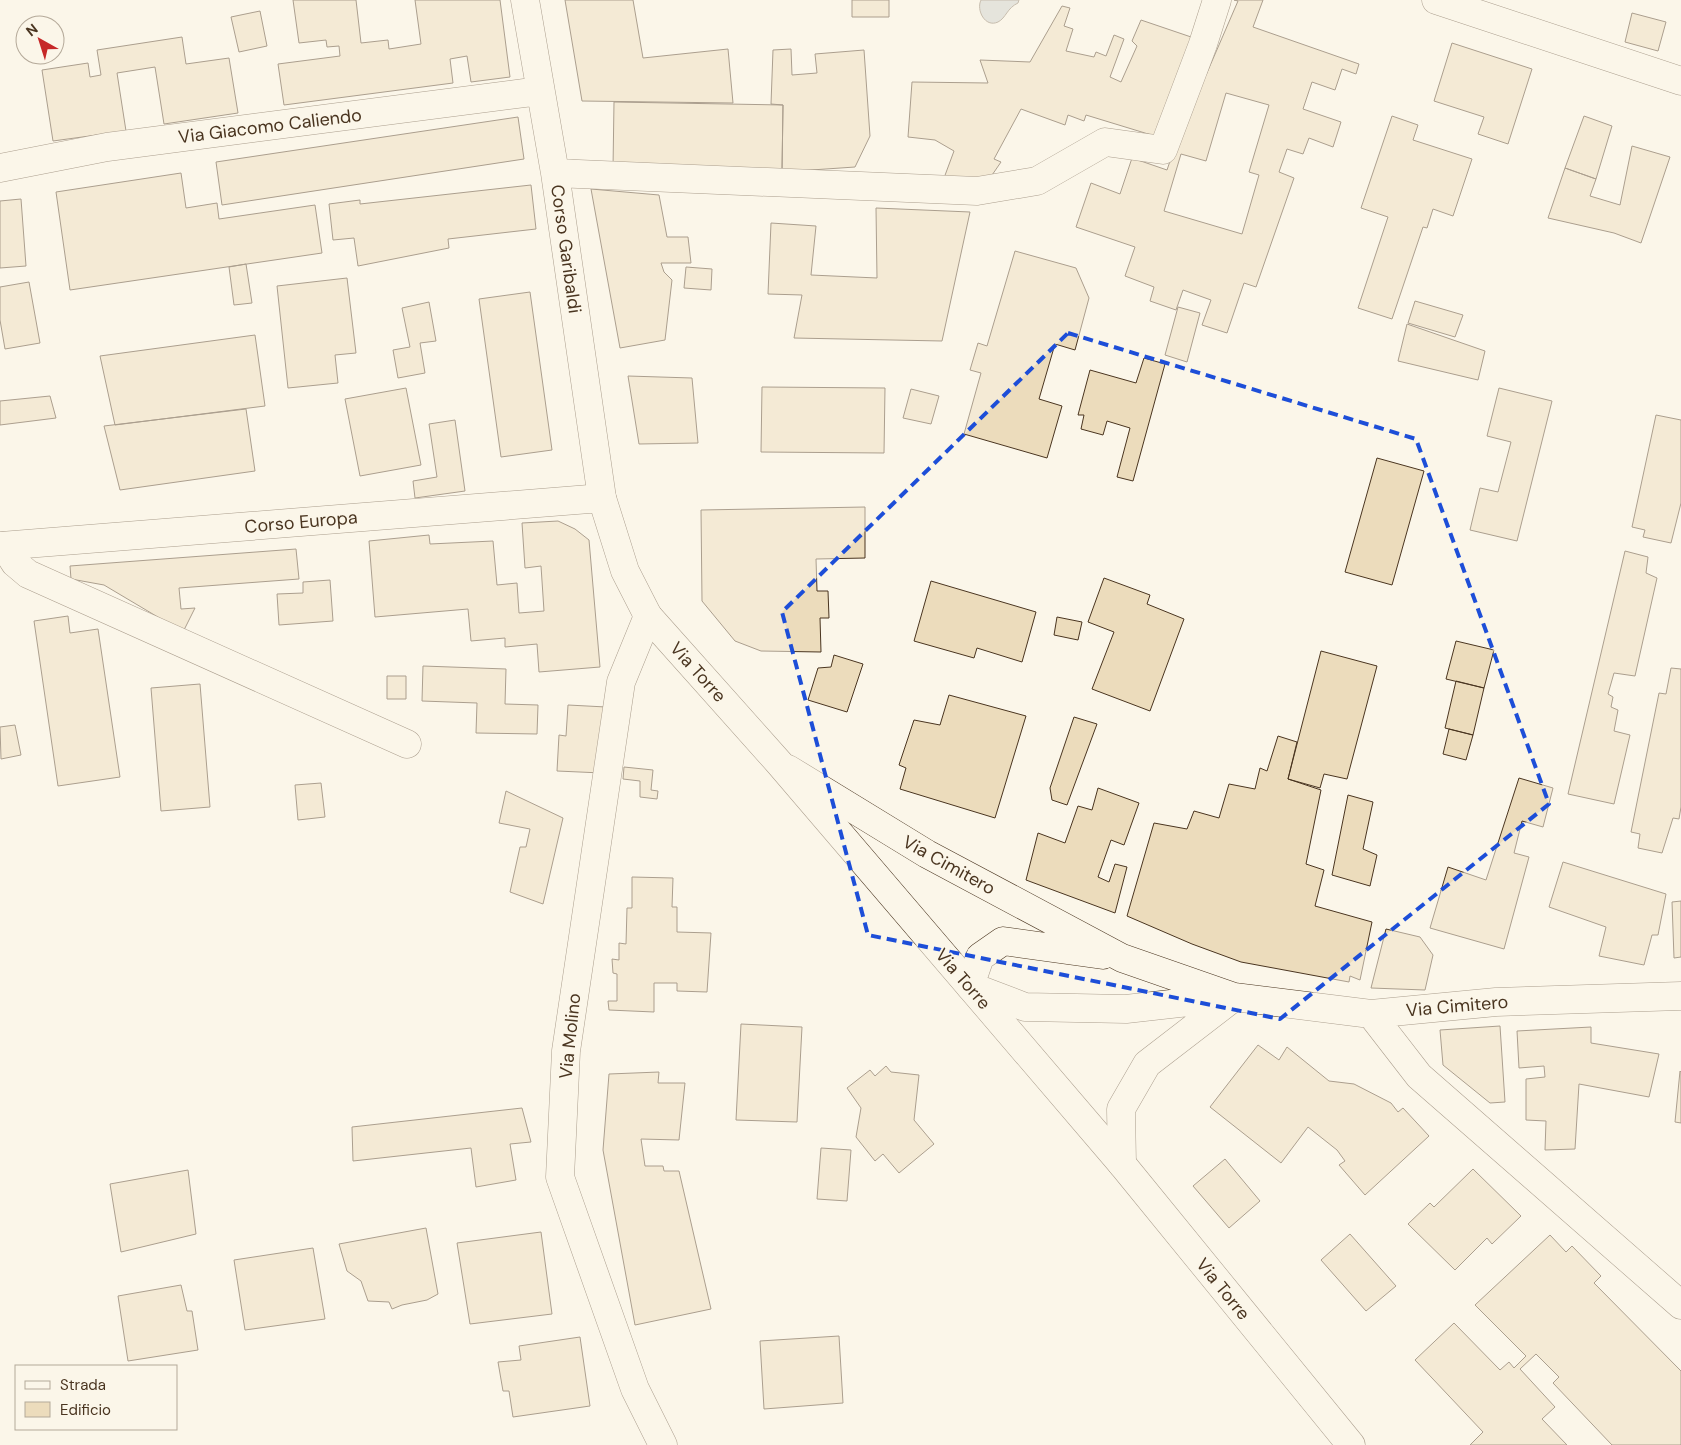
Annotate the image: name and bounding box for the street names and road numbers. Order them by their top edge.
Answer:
street label: Via Giacomo Caliendo [177,103,363,149]
street label: Corso Garibaldi [545,183,587,315]
street label: Corso Europa [244,505,358,539]
street label: Via Torre [665,637,731,707]
street label: Via Cimitero [898,830,1000,900]
street label: Via Torre [930,943,996,1015]
street label: Via Cimitero [1405,990,1509,1022]
street label: Via Molino [554,992,586,1080]
street label: Via Torre [1191,1253,1255,1325]

